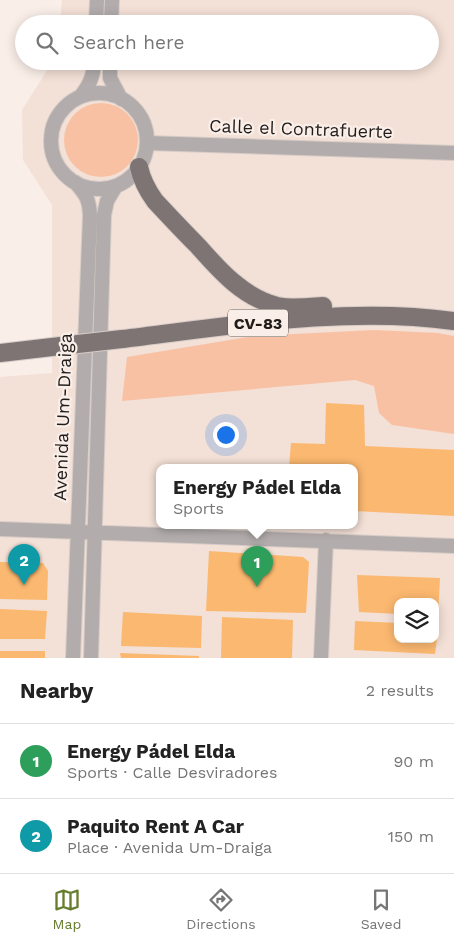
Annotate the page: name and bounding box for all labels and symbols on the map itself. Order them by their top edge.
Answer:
street label: Calle el Contrafuerte [209,115,393,142]
road number: CV-83 [228,309,288,336]
street label: Avenida Um-Draiga [49,333,76,501]
your location [213,422,239,448]
pin: 2 [8,544,40,585]
pin: 1 [241,546,273,587]

